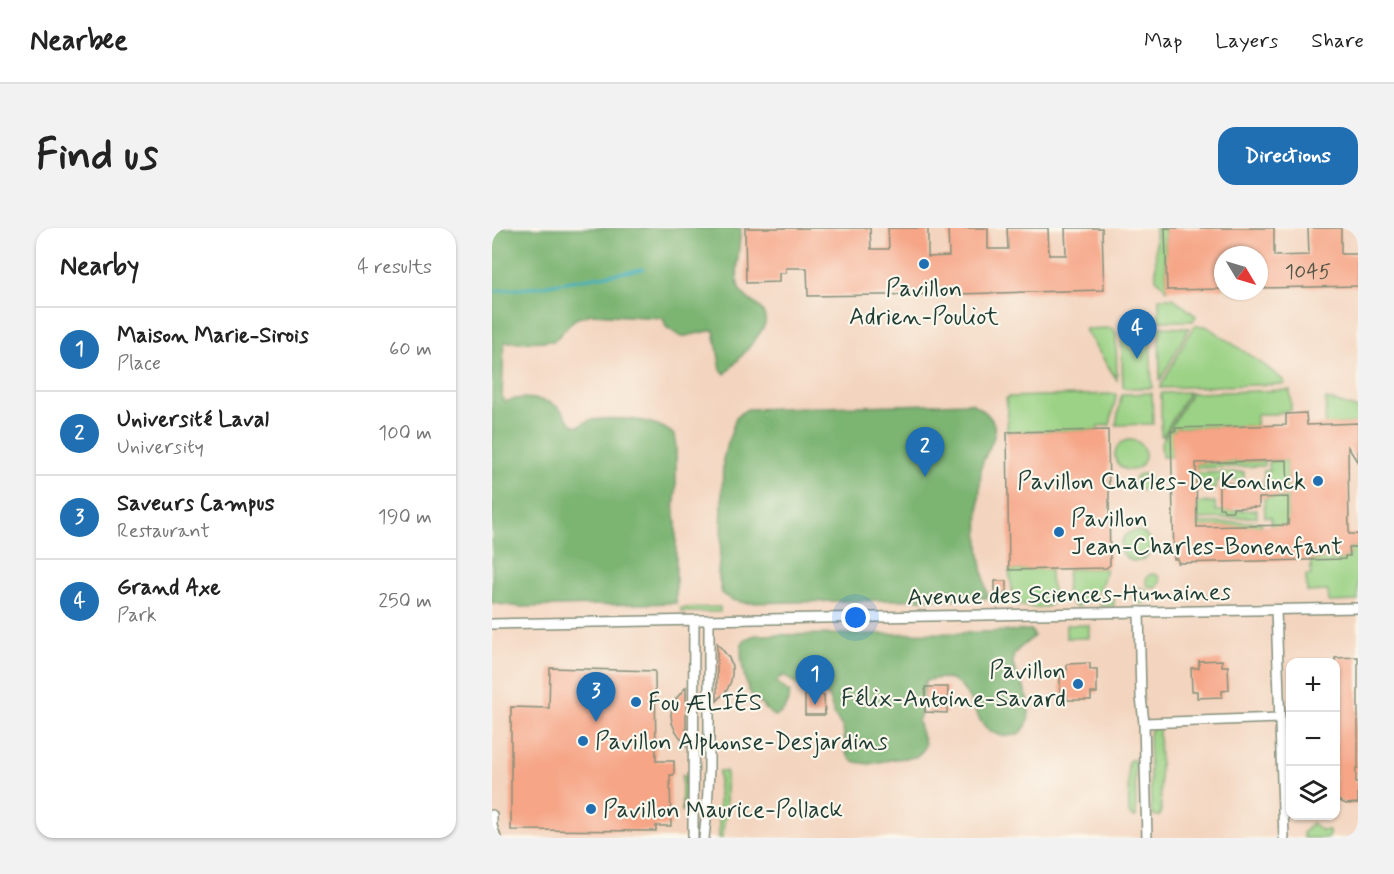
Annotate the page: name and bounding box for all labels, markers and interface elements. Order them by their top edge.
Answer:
text: Nearbee [30,23,128,60]
text: Map [1144,27,1182,55]
text: Layers [1215,27,1278,55]
text: Share [1311,27,1364,55]
button: Directions [1218,127,1358,185]
text: Find us [36,129,158,184]
north arrow [1214,246,1268,300]
text: Nearby [60,250,139,284]
text: 4 results [357,254,432,281]
marker: Pavillon Adrien-Pouliot [917,257,931,271]
house number: 1045 [1285,258,1331,286]
place label: Pavillon Adrien-Pouliot [849,274,999,333]
pin: 4 [1118,310,1156,359]
text: Maison Marie-Sirois [117,322,309,350]
text: 1 [75,336,84,363]
text: 60 m [389,336,432,363]
text: Place [117,350,161,377]
text: Université Laval [117,406,269,434]
text: 2 [75,420,84,447]
text: 100 m [378,420,432,447]
pin: 2 [906,428,944,477]
text: University [117,434,204,461]
place label: Pavillon Charles-De Koninck [1017,467,1306,498]
marker: Pavillon Charles-De Koninck [1311,474,1325,488]
text: Saveurs Campus [117,490,275,518]
text: 3 [75,504,84,531]
text: 190 m [378,504,432,531]
place label: Pavillon Jean-Charles-Bonenfant [1071,504,1343,563]
text: Restaurant [117,518,210,545]
marker: Pavillon Jean-Charles-Bonenfant [1052,525,1066,539]
text: Grand Axe [117,574,221,602]
street label: Avenue des Sciences-Humaines [907,577,1232,614]
text: 4 [74,588,85,615]
text: 250 m [378,588,432,615]
text: Park [117,602,157,629]
your location [841,603,870,632]
pin: 1 [796,656,834,705]
place label: Pavillon Félix-Antoine-Savard [841,656,1066,715]
map controls [1286,658,1340,820]
button: + [1286,658,1340,712]
pin: 3 [576,672,616,722]
marker: Pavillon Félix-Antoine-Savard [1071,677,1085,691]
place label: Fou ÆLIÉS [648,686,762,719]
marker: Fou ÆLIÉS [629,695,643,709]
button: − [1286,712,1340,766]
place label: Pavillon Alphonse-Desjardins [595,727,888,758]
marker: Pavillon Alphonse-Desjardins [576,734,590,748]
button: layers [1286,766,1340,820]
place label: Pavillon Maurice-Pollack [603,795,843,826]
marker: Pavillon Maurice-Pollack [584,802,598,816]

